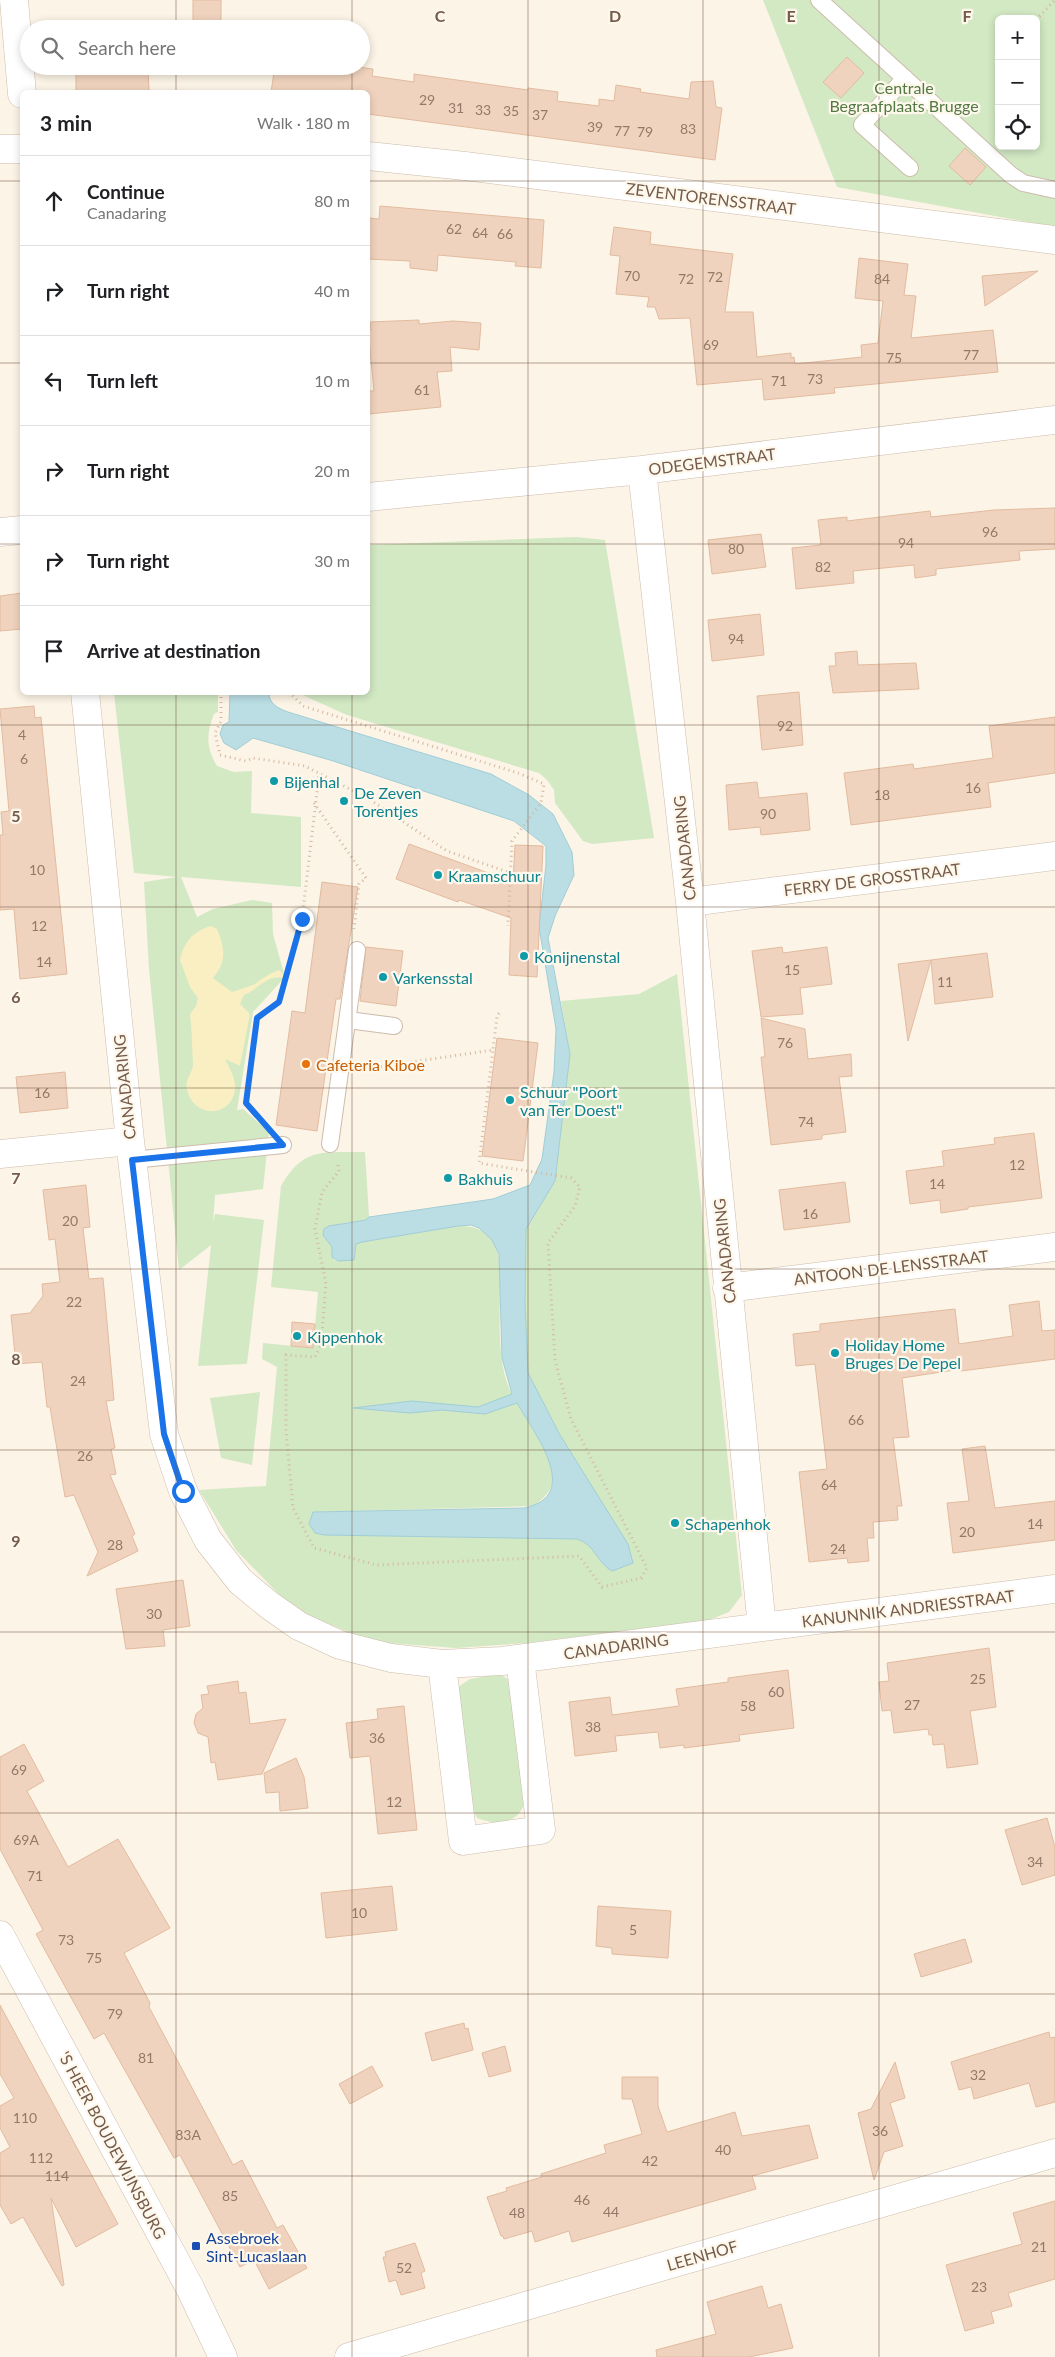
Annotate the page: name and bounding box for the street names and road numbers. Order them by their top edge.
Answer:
street label: ZEVENTORENSSTRAAT [625,178,798,218]
street label: ODEGEMSTRAAT [647,444,777,478]
street label: CANADARING [669,794,699,902]
street label: FERRY DE GROSSTRAAT [782,859,962,899]
street label: CANADARING [109,1033,139,1141]
street label: CANADARING [709,1197,739,1305]
street label: ANTOON DE LENSSTRAAT [793,1246,990,1288]
street label: KANUNNIK ANDRIESSTRAAT [801,1585,1016,1630]
street label: CANADARING [562,1629,670,1663]
street label: 'S HEER BOUDEWIJNSBURG [55,2048,171,2242]
street label: LEENHOF [664,2236,740,2274]

